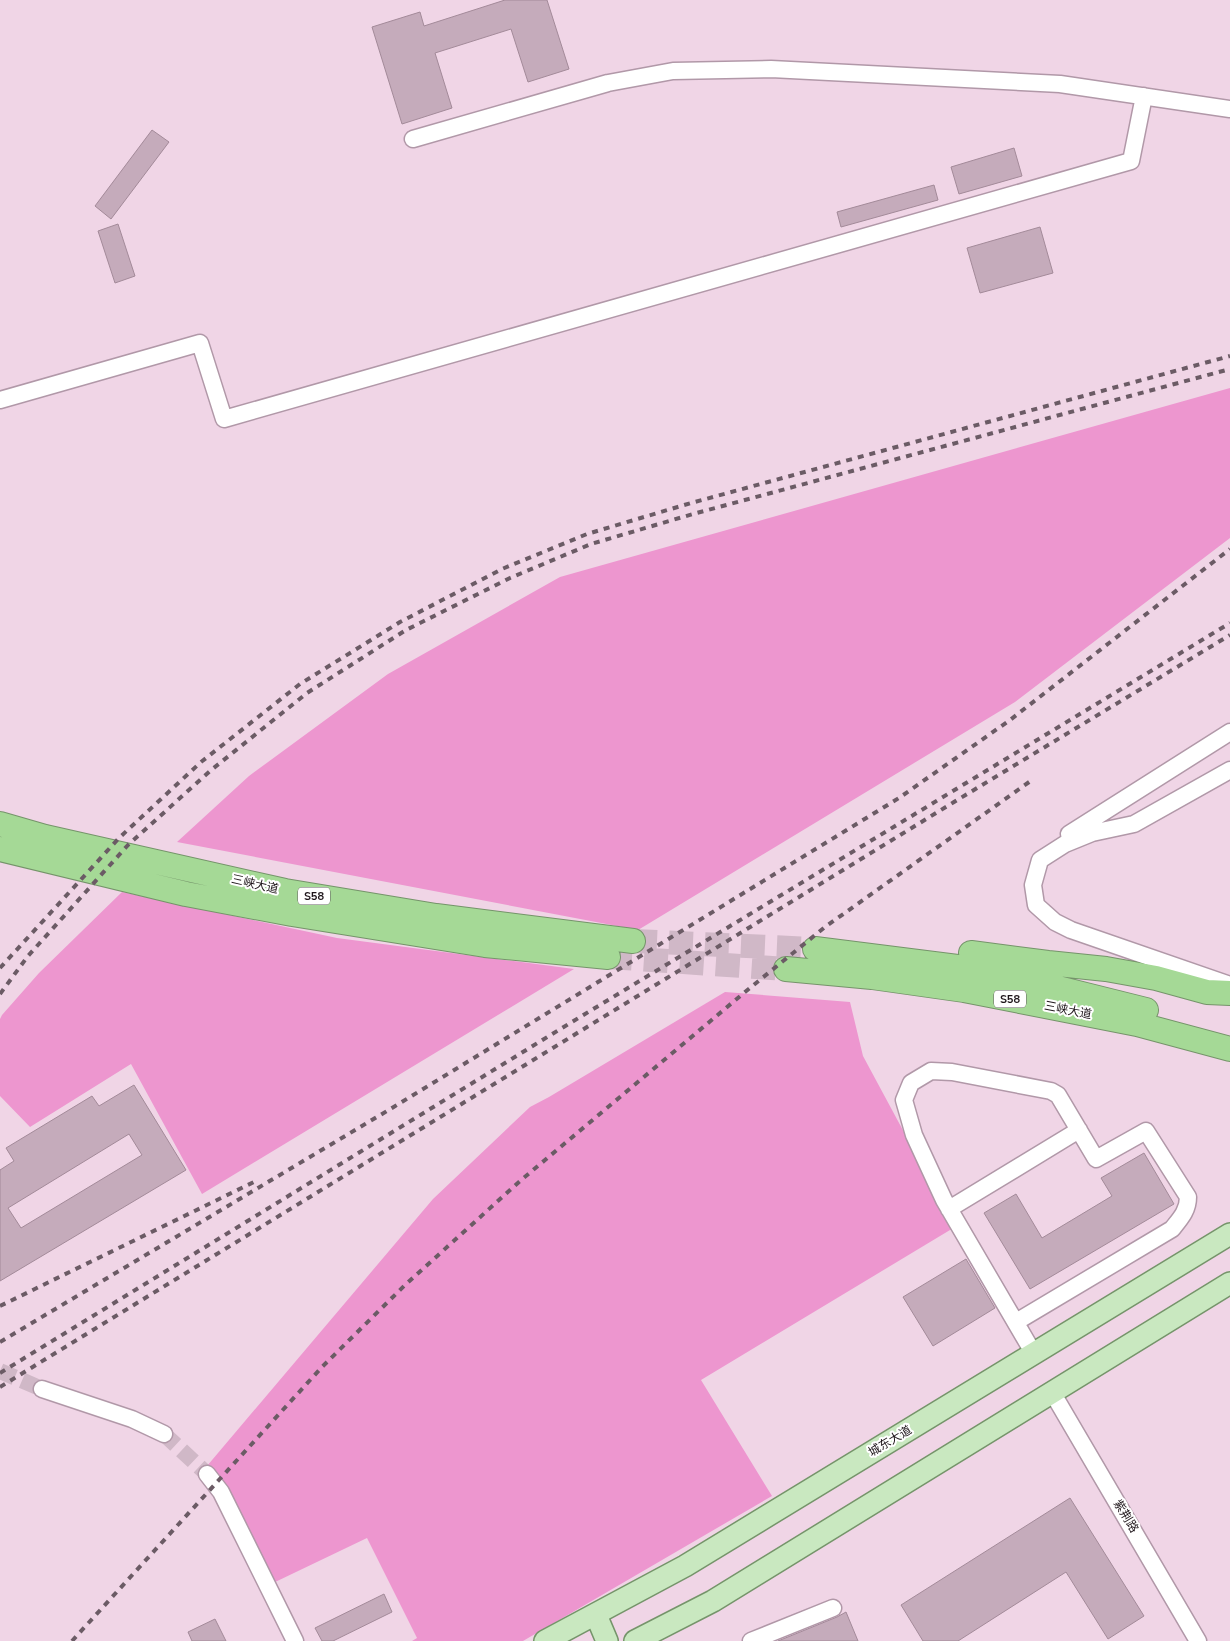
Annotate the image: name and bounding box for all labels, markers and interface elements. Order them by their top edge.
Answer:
street label: 三峡大道 [230,871,280,897]
road number: S58 [298,888,330,904]
road number: S58 [994,991,1026,1008]
street label: 三峡大道 [1043,998,1093,1022]
street label: 城东大道 [865,1422,915,1460]
street label: 紫荆路 [1110,1496,1142,1536]

